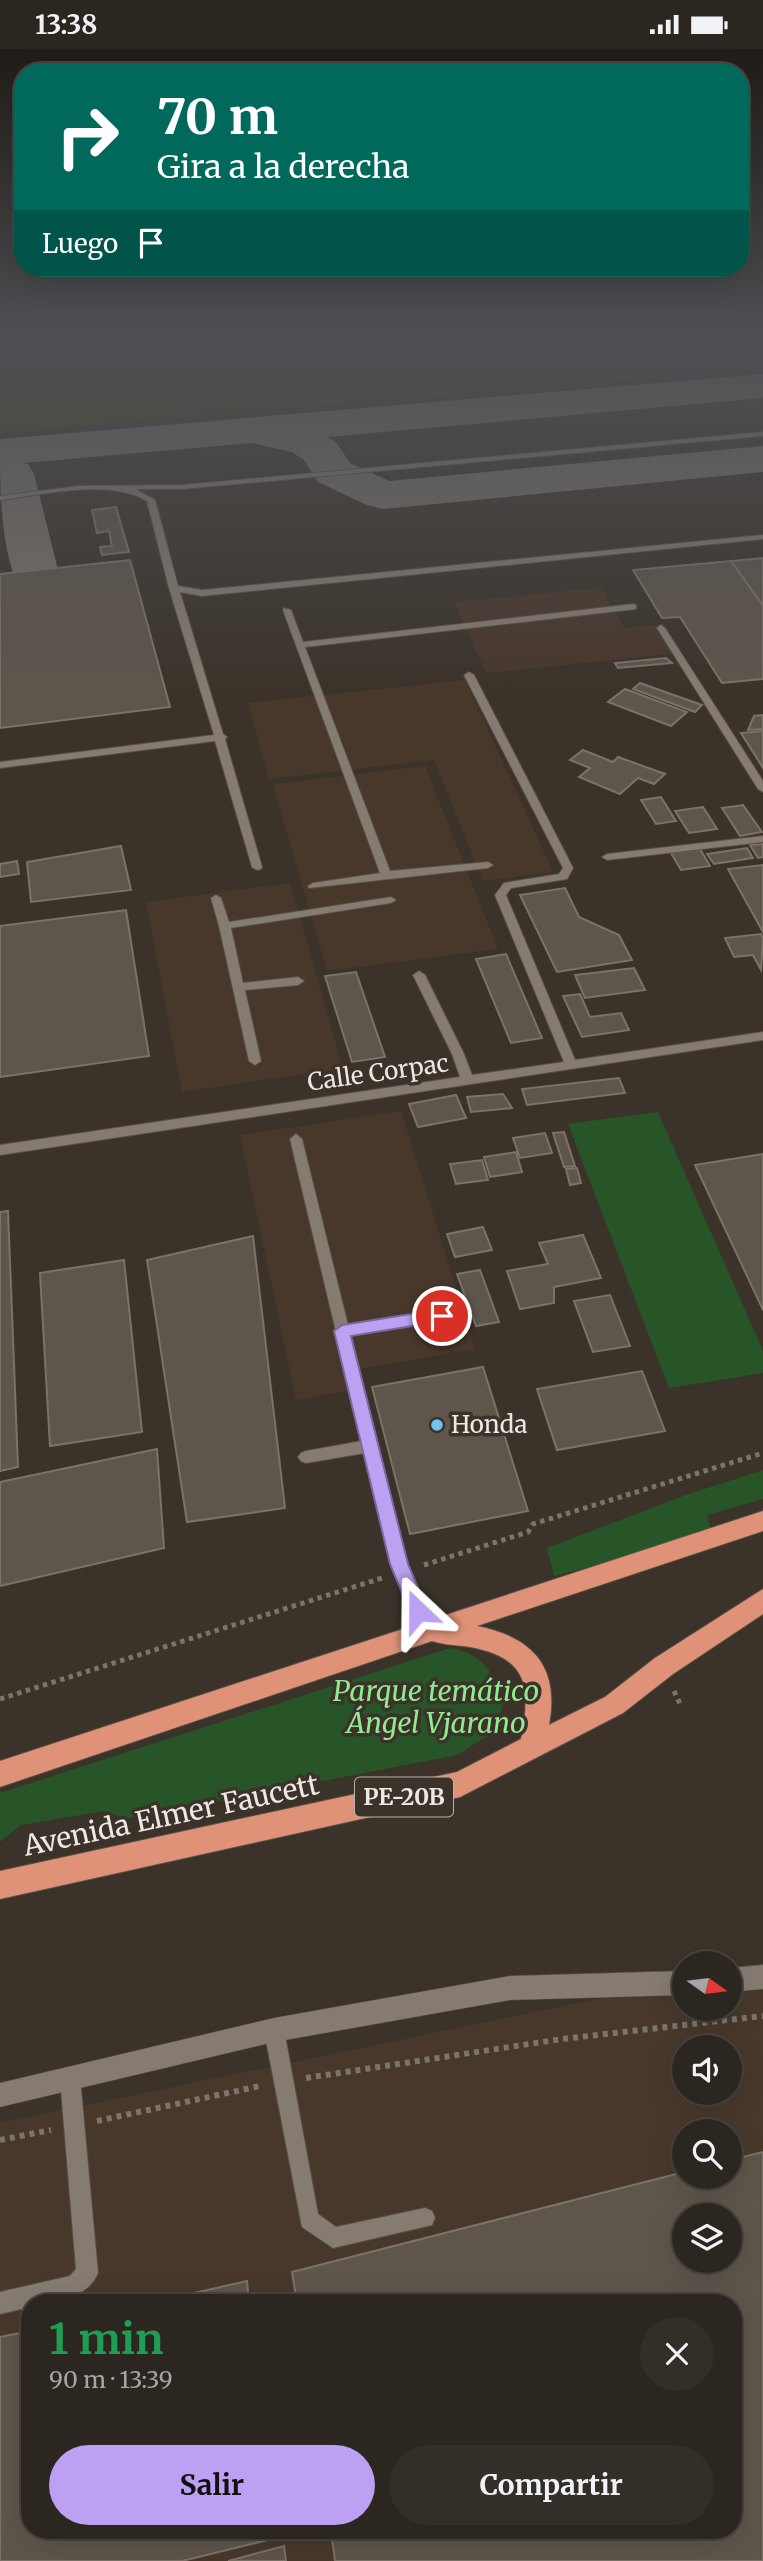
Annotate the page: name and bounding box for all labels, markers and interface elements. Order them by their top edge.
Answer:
text: 13:38 [35,8,97,41]
text: 70 m [157,86,278,147]
icon: right [42,91,133,182]
text: Gira a la derecha [157,147,410,187]
icon: arrive [132,224,170,262]
text: Luego [42,227,118,260]
street label: Calle Corpac [305,1047,450,1098]
pin [412,1286,472,1346]
icon: arrive [423,1297,461,1335]
place label: Honda [451,1409,527,1440]
marker: Honda [429,1417,445,1433]
position arrow [381,1574,455,1648]
park label: Parque temático Ángel Vjarano [333,1673,539,1741]
street label: Avenida Elmer Faucett [19,1766,322,1864]
road number: PE-20B [355,1777,453,1817]
north arrow [672,1951,742,2021]
map controls [672,1951,742,2273]
button: sound [672,2035,742,2105]
button: search [672,2119,742,2189]
button: layers [672,2203,742,2273]
text: 1 min [49,2313,163,2365]
button: close [640,2317,714,2391]
text: 90 m · 13:39 [49,2365,173,2394]
button: Salir [49,2445,375,2525]
button: Compartir [389,2445,714,2525]

